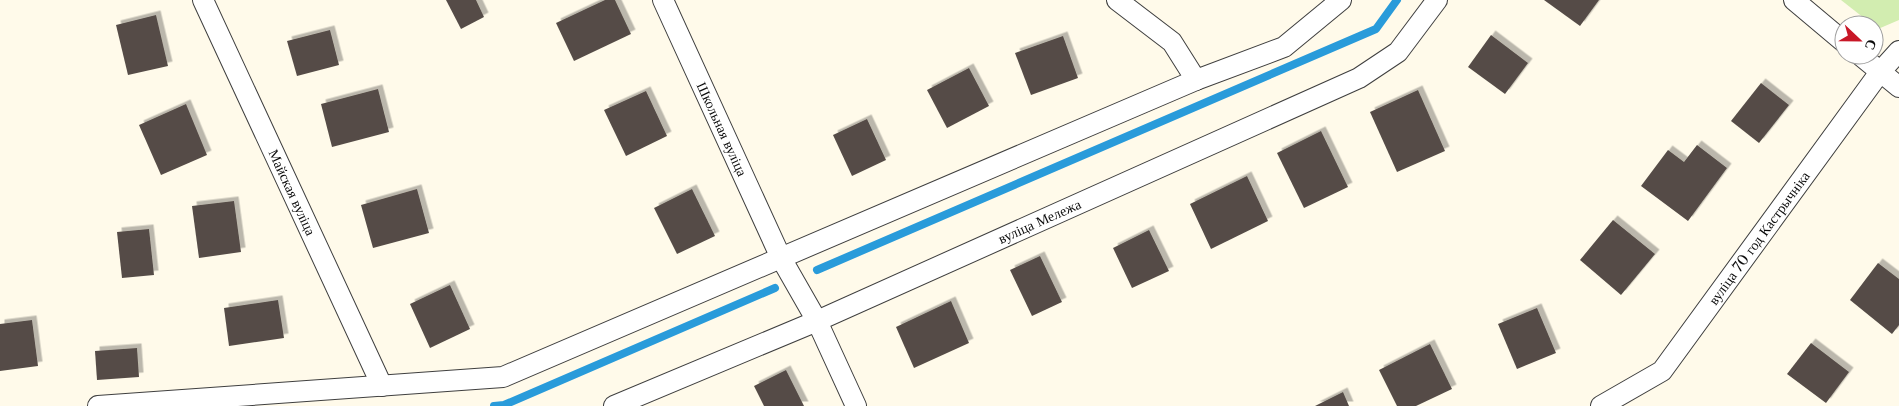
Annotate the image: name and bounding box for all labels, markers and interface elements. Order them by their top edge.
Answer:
north arrow [1834,15,1884,65]
text: С [1861,37,1881,53]
street label: Школьная вуліца [693,79,752,180]
street label: Майская вуліца [264,146,320,239]
street label: вуліца 70 год Кастрычніка [1704,167,1814,308]
street label: вуліца Мележа [995,195,1084,248]

